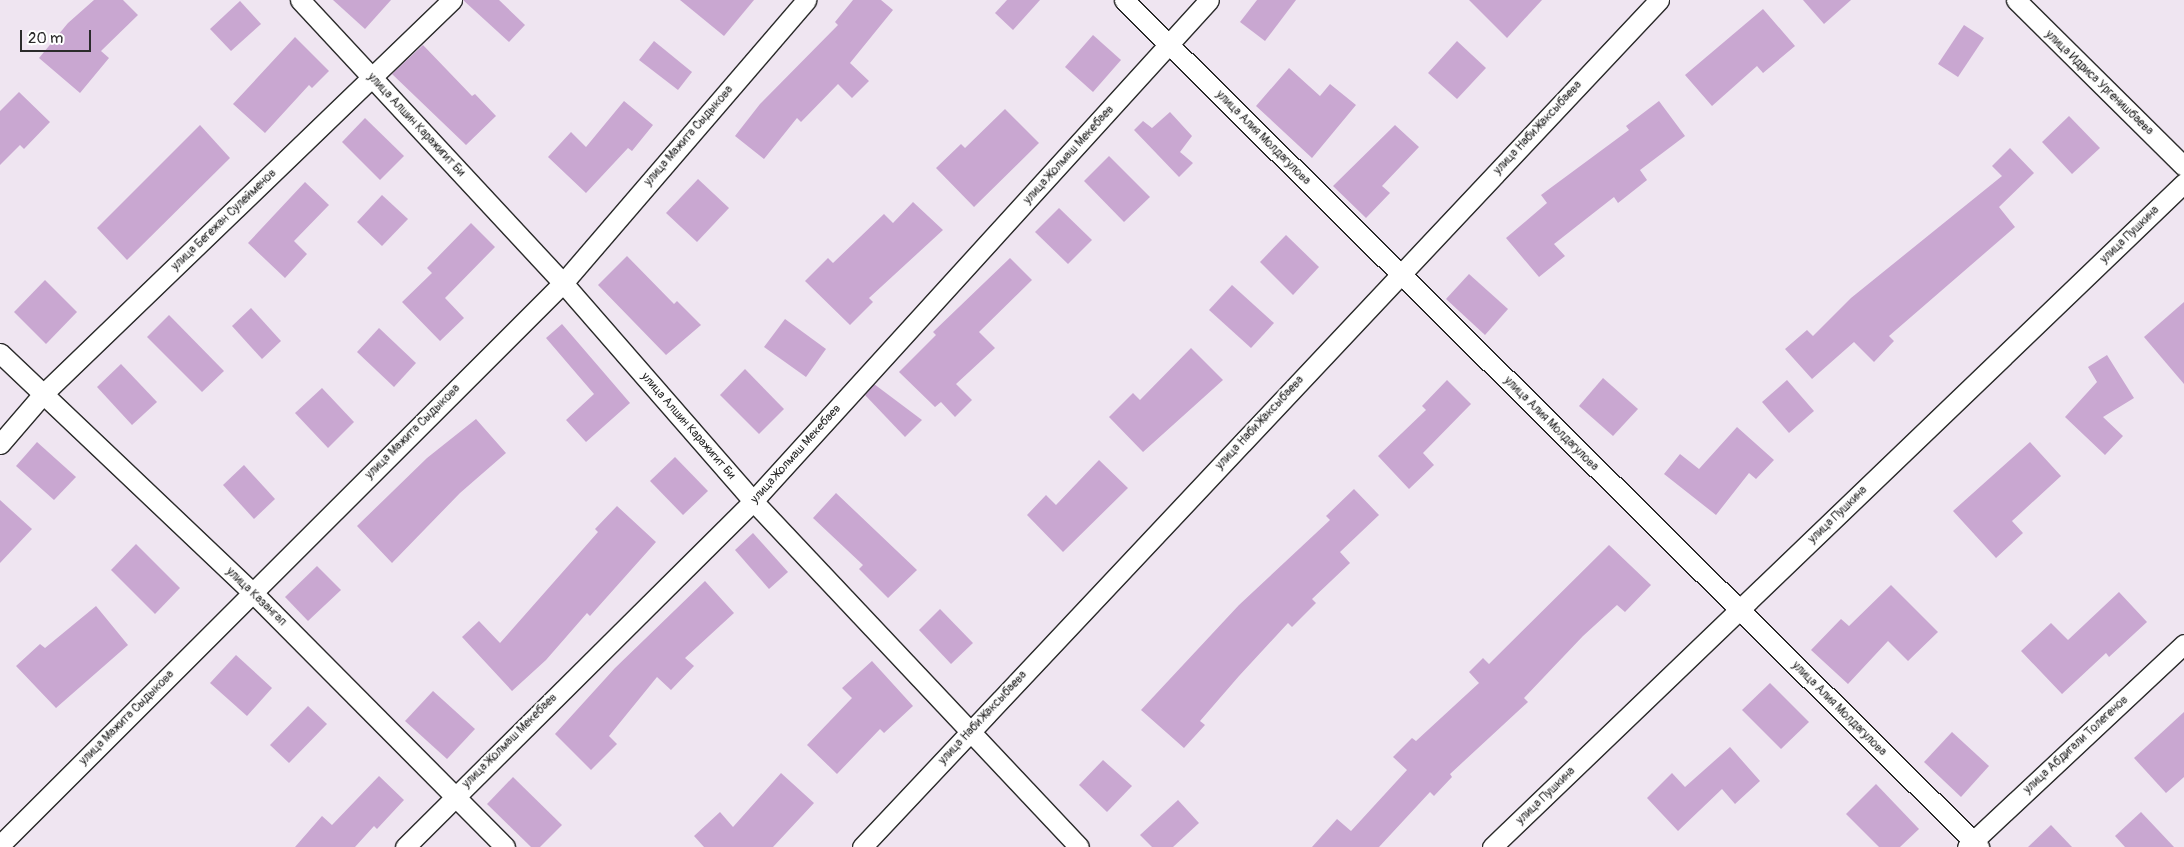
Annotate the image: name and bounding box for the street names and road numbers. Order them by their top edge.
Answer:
street label: улица Идриса Ургенишбаева [2042,28,2156,138]
street label: улица Алшин Каражигит Би [364,70,468,180]
street label: улица Наби Жаксыбаева [1491,78,1585,178]
street label: улица Мажита Сыдыкова [642,83,736,189]
street label: улица Алия Молдагулова [1213,88,1313,188]
street label: улица Жолмаш Мекебаев [1021,103,1117,207]
street label: улица Бегежан Сулейменов [169,166,279,274]
street label: улица Пушкина [2098,203,2162,267]
street label: улица Алшин Каражигит Би [638,370,738,482]
street label: улица Наби Жаксыбаева [1213,373,1307,473]
street label: улица Алия Молдагулова [1501,374,1601,474]
street label: улица Мажита Сыдыкова [363,382,463,482]
street label: улица Жолмаш Мекебаев [748,402,844,506]
street label: улица Пушкина [1806,483,1870,547]
street label: улица Казангап [223,565,289,629]
street label: улица Алия Молдагулова [1789,659,1889,759]
street label: улица Мажита Сыдыкова [77,668,177,768]
street label: улица Наби Жаксыбаева [936,668,1030,768]
street label: улица Жолмаш Мекебаев [460,691,560,791]
street label: улица Абдигали Толегенов [2021,693,2131,797]
street label: улица Пушкина [1514,764,1578,828]

